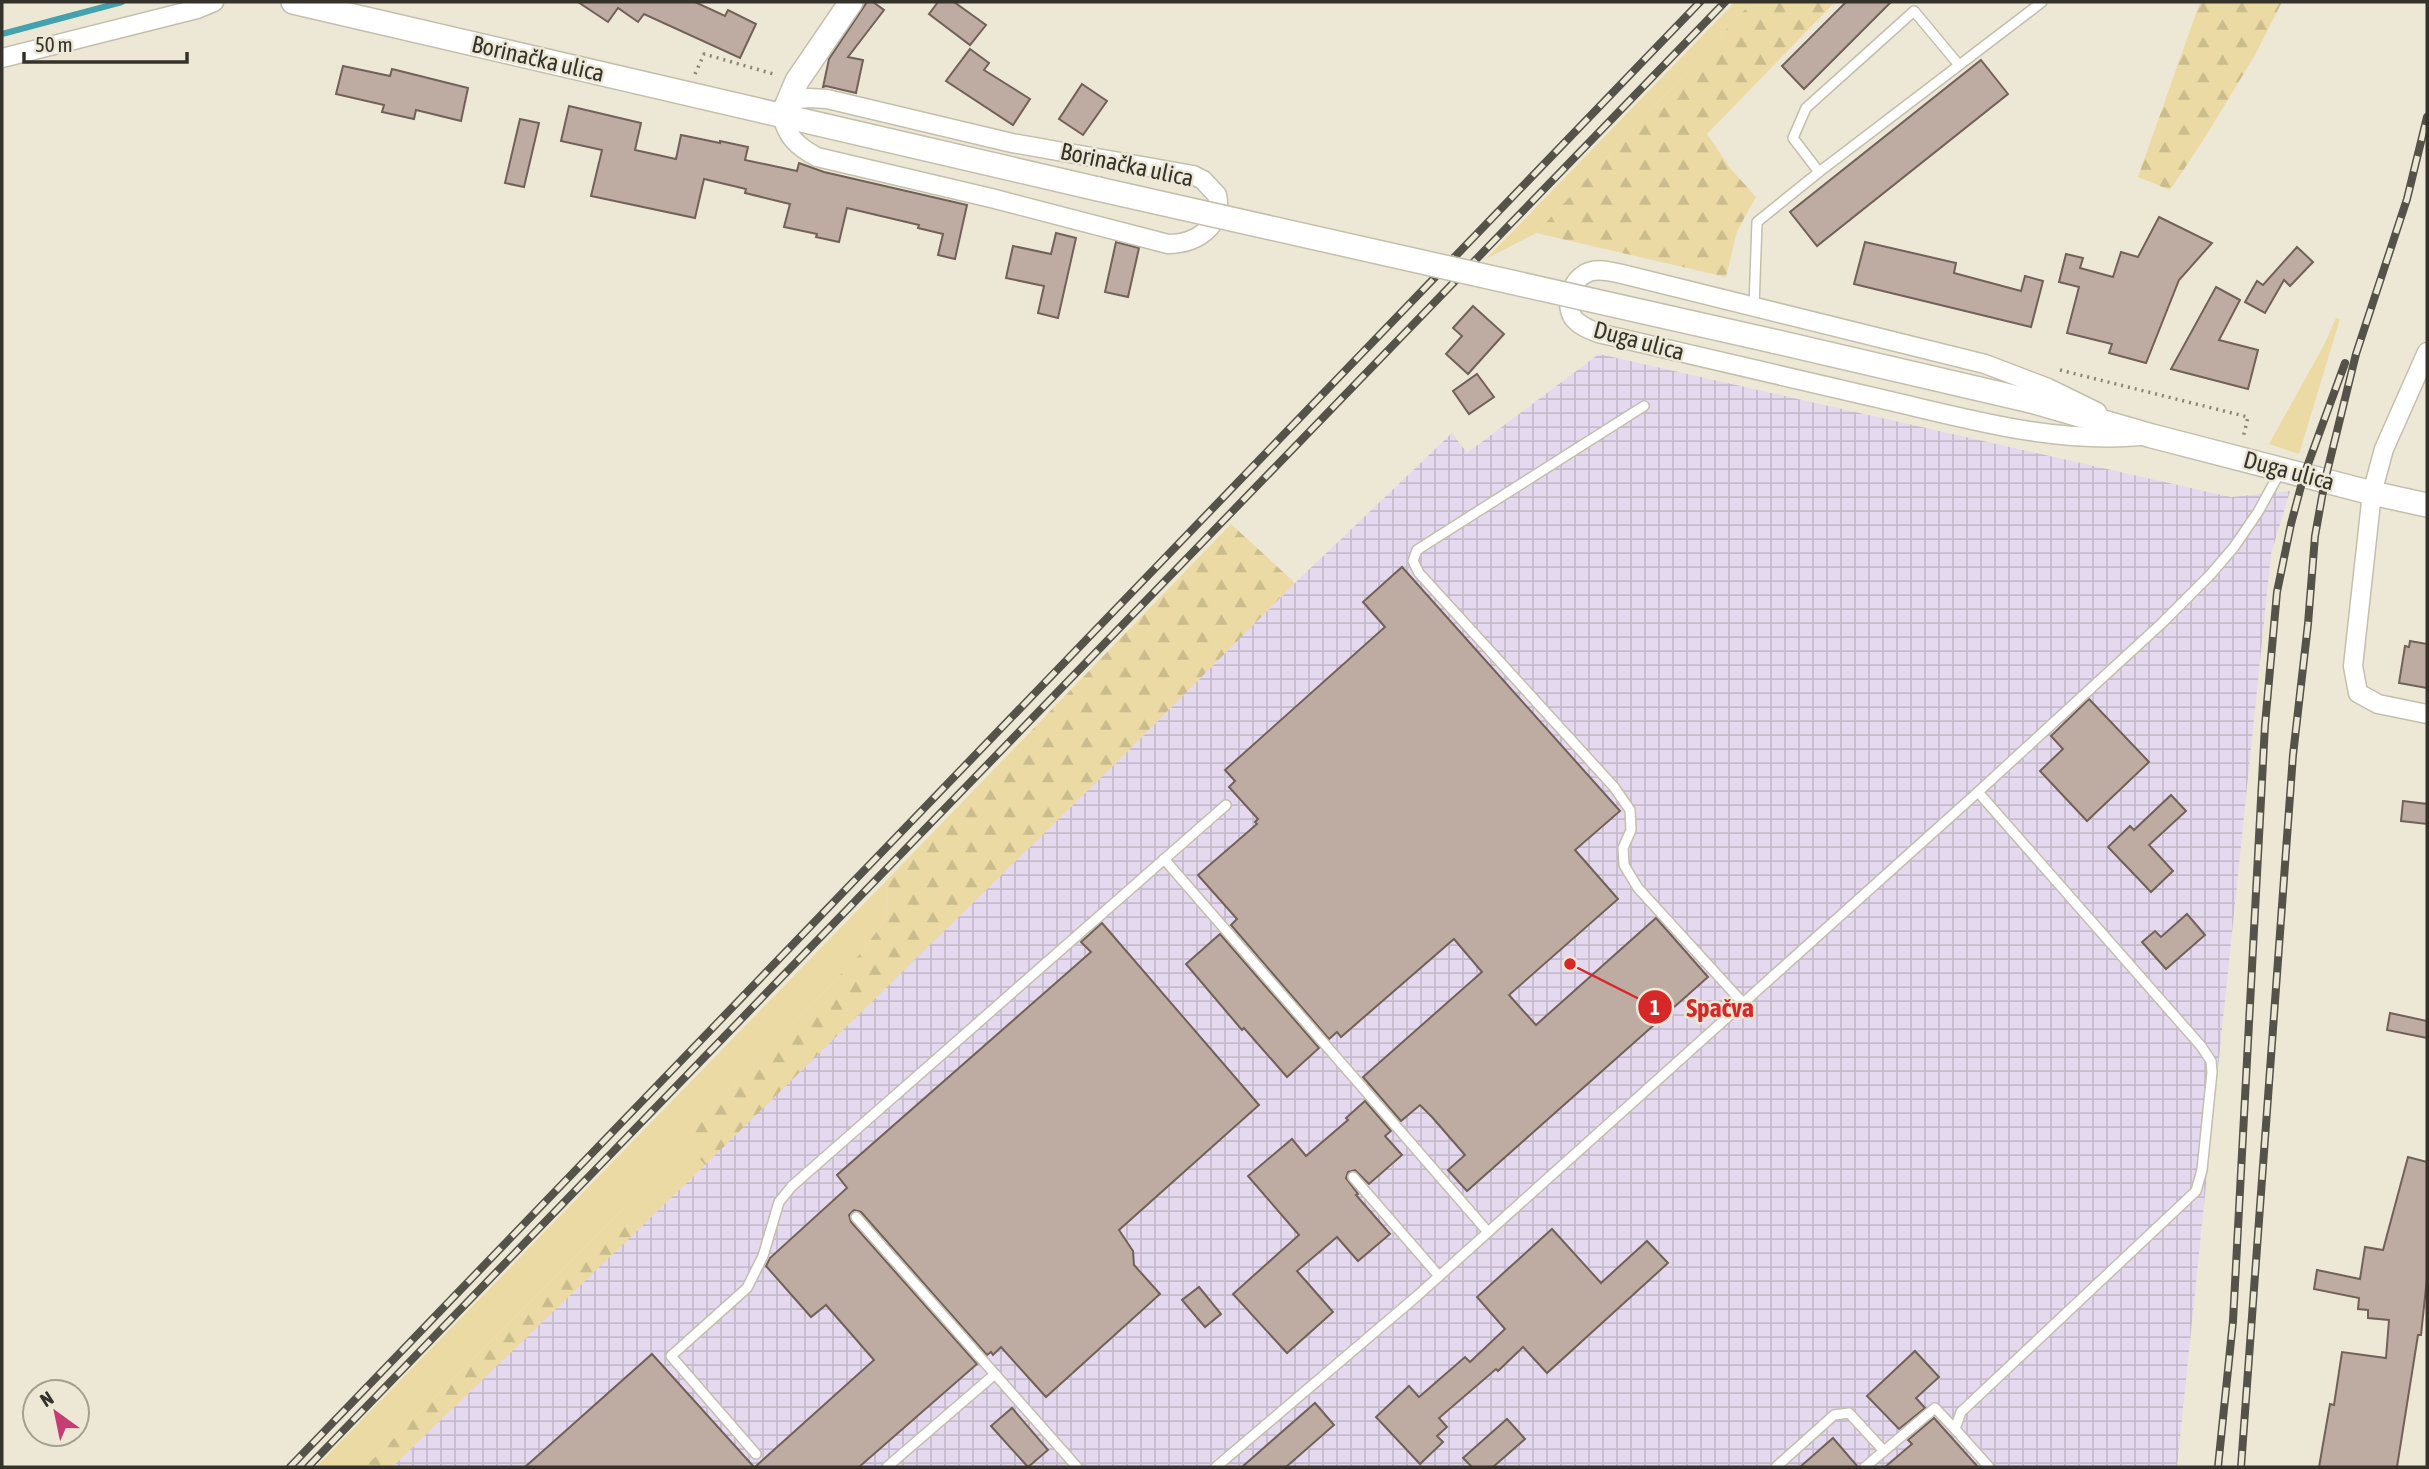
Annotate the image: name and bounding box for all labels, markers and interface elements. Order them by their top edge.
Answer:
scale bar [24,21,187,65]
street label: Borinačka ulica [469,30,607,87]
text: 50 m [35,32,73,56]
street label: Borinačka ulica [1058,137,1196,192]
street label: Duga ulica [1591,315,1687,366]
street label: Duga ulica [2241,445,2337,496]
callout: Spačva [1637,984,1768,1031]
text: Spačva [1686,993,1754,1023]
text: 1 [1650,995,1660,1019]
north arrow [21,1378,91,1448]
text: N [36,1386,57,1411]

